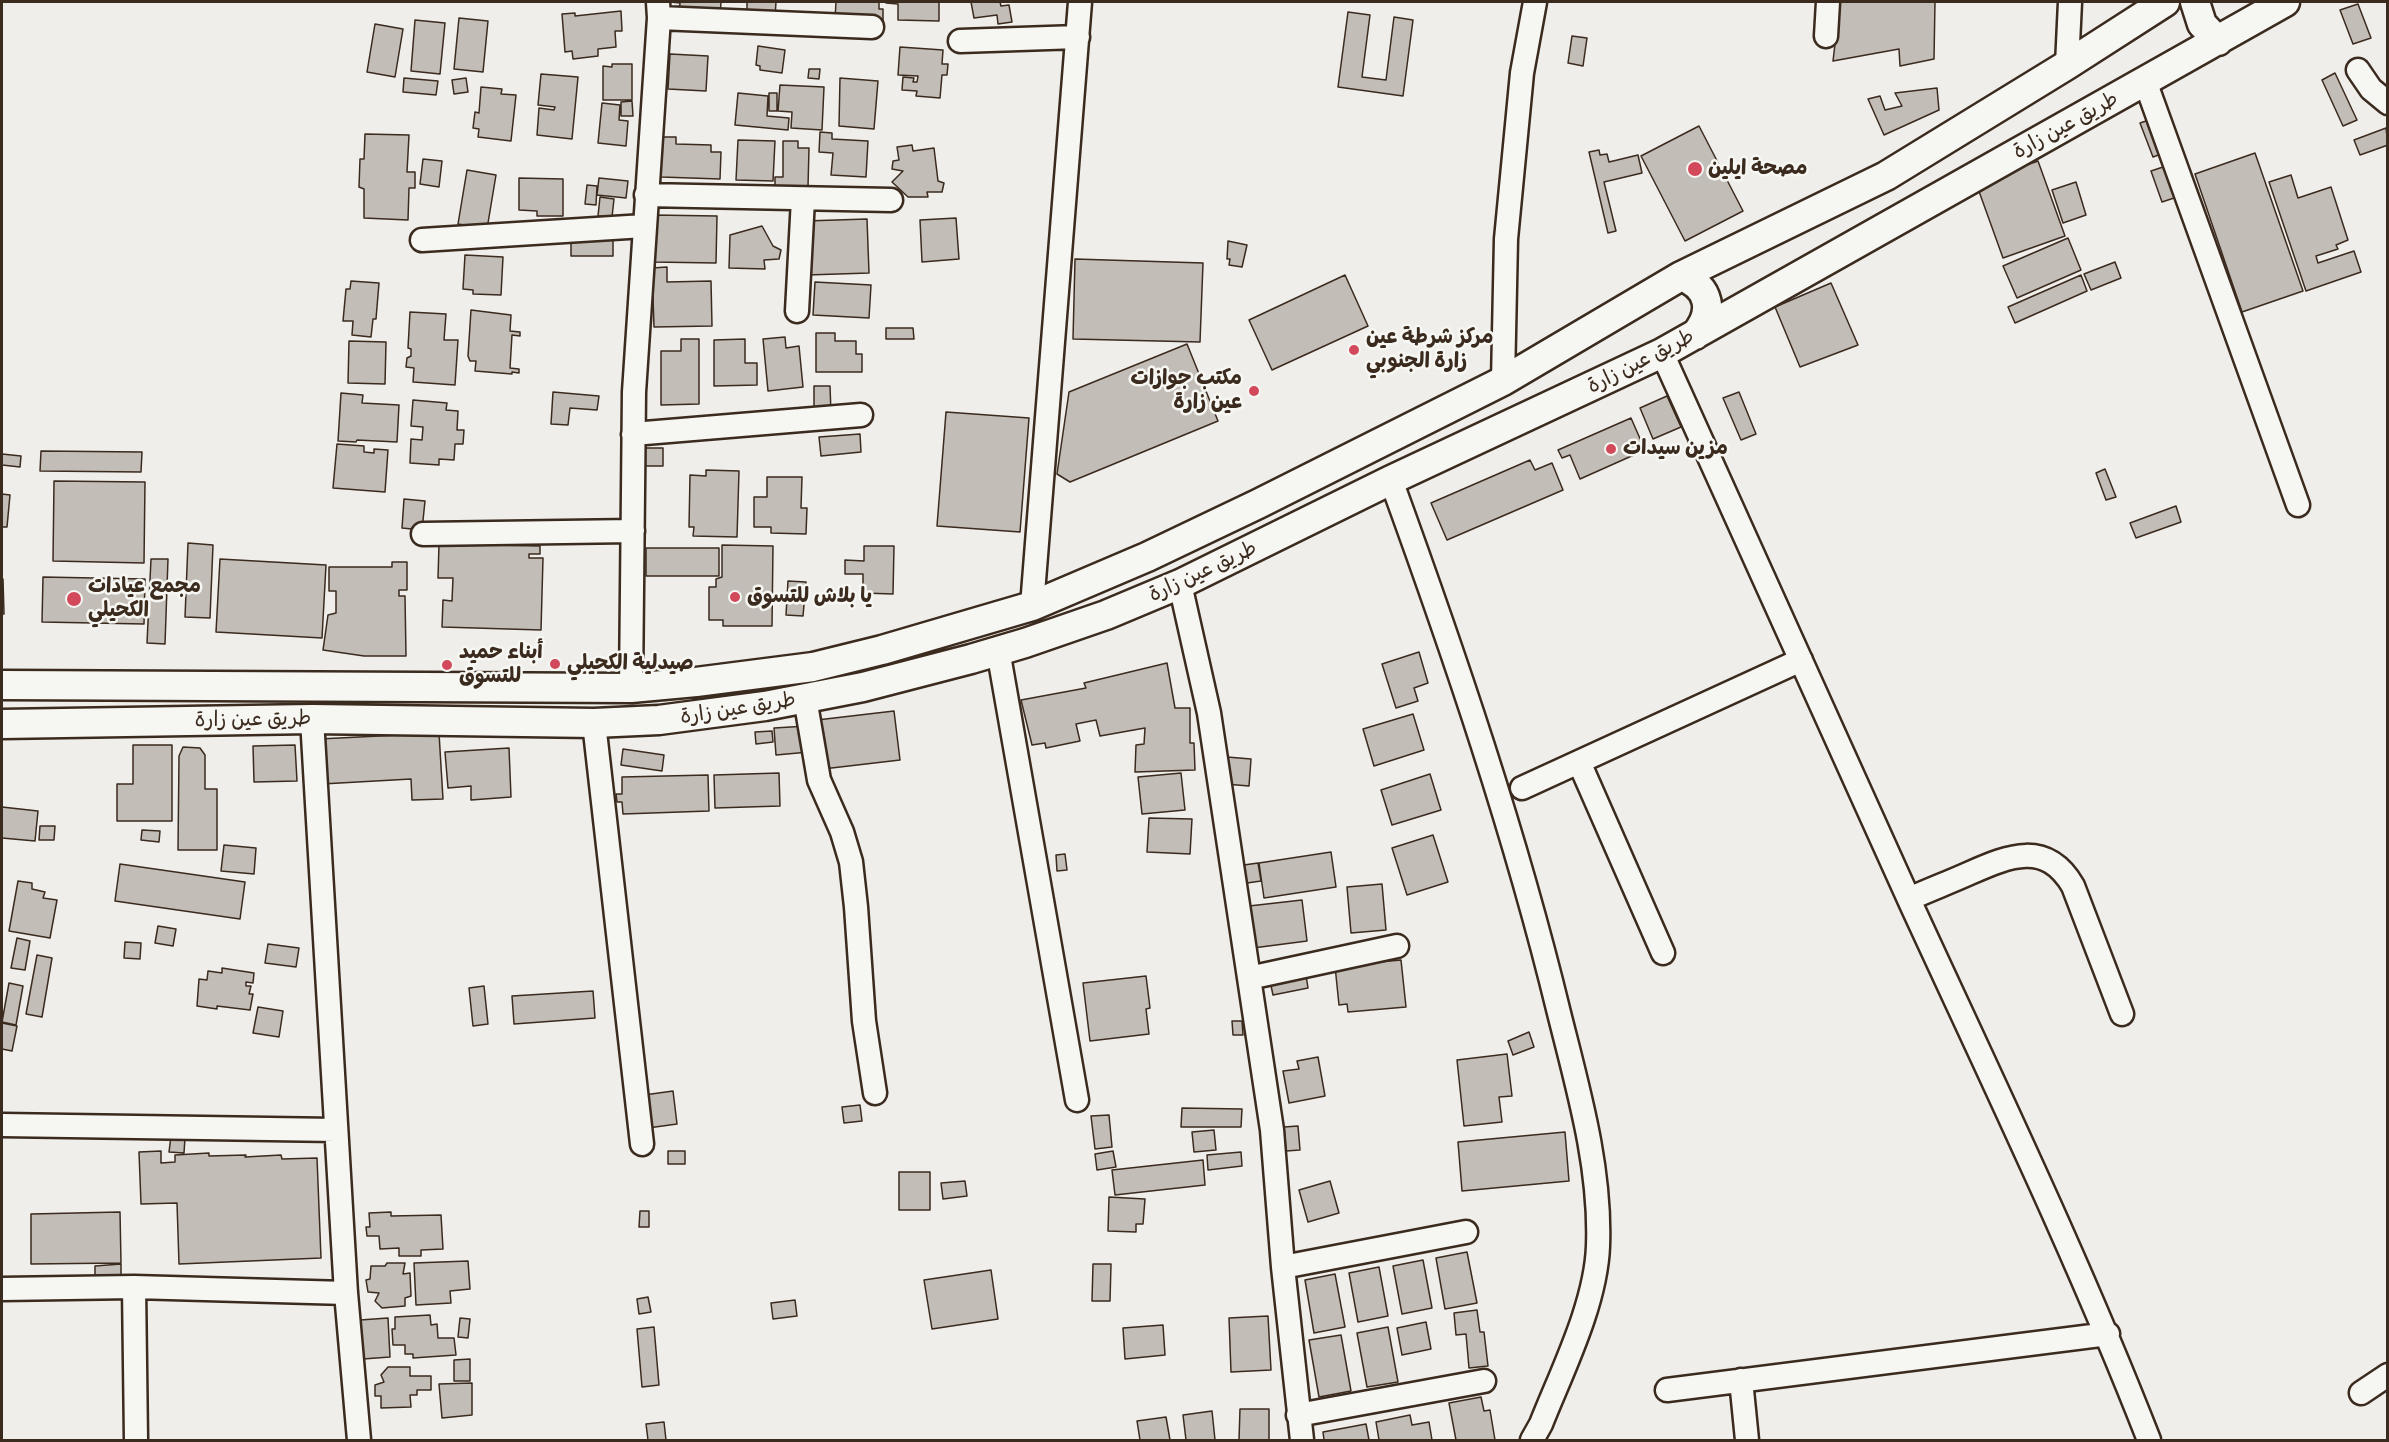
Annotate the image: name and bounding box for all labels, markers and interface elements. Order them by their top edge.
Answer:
street label: طريق عين زارة [2009,87,2123,165]
place label: مصحة ايلين [1708,156,1808,182]
marker: مصحة ايلين [1686,160,1704,178]
street label: طريق عين زارة [1583,324,1699,400]
place label: مركز شرطة عين زارة الجنوبي [1366,325,1494,375]
marker: مركز شرطة عين زارة الجنوبي [1347,343,1361,357]
place label: مكتب جوازات عين زارة [1131,366,1242,416]
marker: مكتب جوازات عين زارة [1247,384,1261,398]
place label: مزين سيدات [1623,436,1728,462]
marker: مزين سيدات [1604,442,1618,456]
street label: طريق عين زارة [1145,536,1261,608]
place label: مجمع عيادات الكحيلي [88,574,201,624]
place label: يا بلاش للتسوق [747,584,872,610]
marker: مجمع عيادات الكحيلي [65,590,83,608]
marker: يا بلاش للتسوق [728,590,742,604]
place label: أبناء حميد للتسوق [459,640,543,690]
place label: صيدلية الكحيلي [567,651,694,677]
marker: صيدلية الكحيلي [548,657,562,671]
marker: أبناء حميد للتسوق [440,658,454,672]
street label: طريق عين زارة [678,687,798,731]
street label: طريق عين زارة [195,706,311,734]

